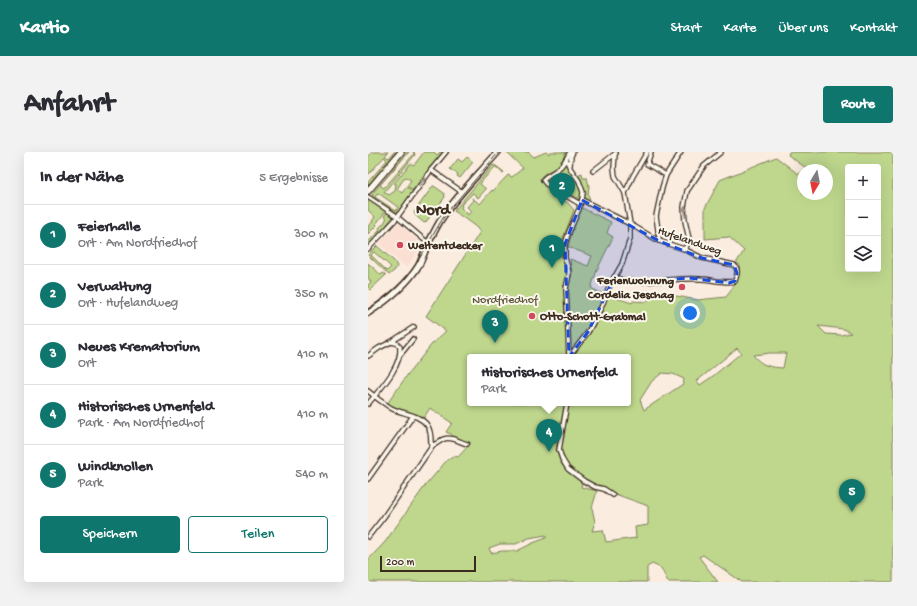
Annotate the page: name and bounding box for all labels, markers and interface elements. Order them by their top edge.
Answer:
text: Kartio [20,17,69,40]
text: Start [671,20,701,37]
text: Karte [723,20,757,37]
text: Über uns [779,20,828,37]
text: Kontakt [850,20,897,37]
button: Route [823,86,893,123]
text: Anfahrt [24,88,114,121]
north arrow [797,164,833,200]
map controls [845,164,881,272]
button: + [845,164,881,200]
text: In der Nähe [40,168,123,188]
text: 5 Ergebnisse [259,171,328,186]
pin: 2 [549,173,575,206]
one-way arrow [418,177,426,187]
button: − [845,200,881,236]
district label: Nord [416,202,452,221]
one-way arrow [681,206,688,218]
text: Feierhalle [78,218,140,236]
street label: Hufelandweg [656,224,723,259]
text: 1 [50,227,56,242]
text: 300 m [294,227,328,242]
pin: 1 [539,235,565,268]
text: Ort · Am Nordfriedhof [78,236,197,251]
button: layers [845,236,881,272]
marker: Weltentdecker [395,240,405,250]
place label: Weltentdecker [407,240,484,254]
place label: Ferienwohnung Cordelia Jeschag [587,275,674,303]
text: Verwaltung [78,278,151,296]
marker: Ferienwohnung Cordelia Jeschag [677,282,687,292]
text: 2 [50,287,56,302]
text: 350 m [295,287,328,302]
park label: Nordfriedhof [472,294,539,308]
text: Ort · Hufelandweg [78,296,178,311]
your location [680,303,700,323]
pin: 3 [482,310,508,343]
marker: Otto-Schott-Grabmal [527,311,537,321]
place label: Otto-Schott-Grabmal [540,311,646,325]
text: Neues Krematorium [78,338,200,356]
text: 3 [50,347,56,362]
text: 410 m [297,347,328,362]
popup [467,354,631,406]
text: Ort [78,356,96,371]
text: Historisches Urnenfeld [481,364,617,382]
text: Park [481,382,506,397]
text: Historisches Urnenfeld [78,398,214,416]
text: 4 [50,407,56,422]
text: 410 m [297,407,328,422]
text: Park · Am Nordfriedhof [78,416,204,431]
pin: 4 [536,419,562,452]
text: Windknollen [78,458,153,476]
text: 5 [50,467,56,482]
text: 540 m [295,467,328,482]
text: Park [78,476,103,491]
pin: 5 [839,479,865,512]
button: Speichern [40,516,180,553]
button: Teilen [188,516,328,553]
scale bar [380,554,476,573]
text: 200 m [386,557,414,569]

